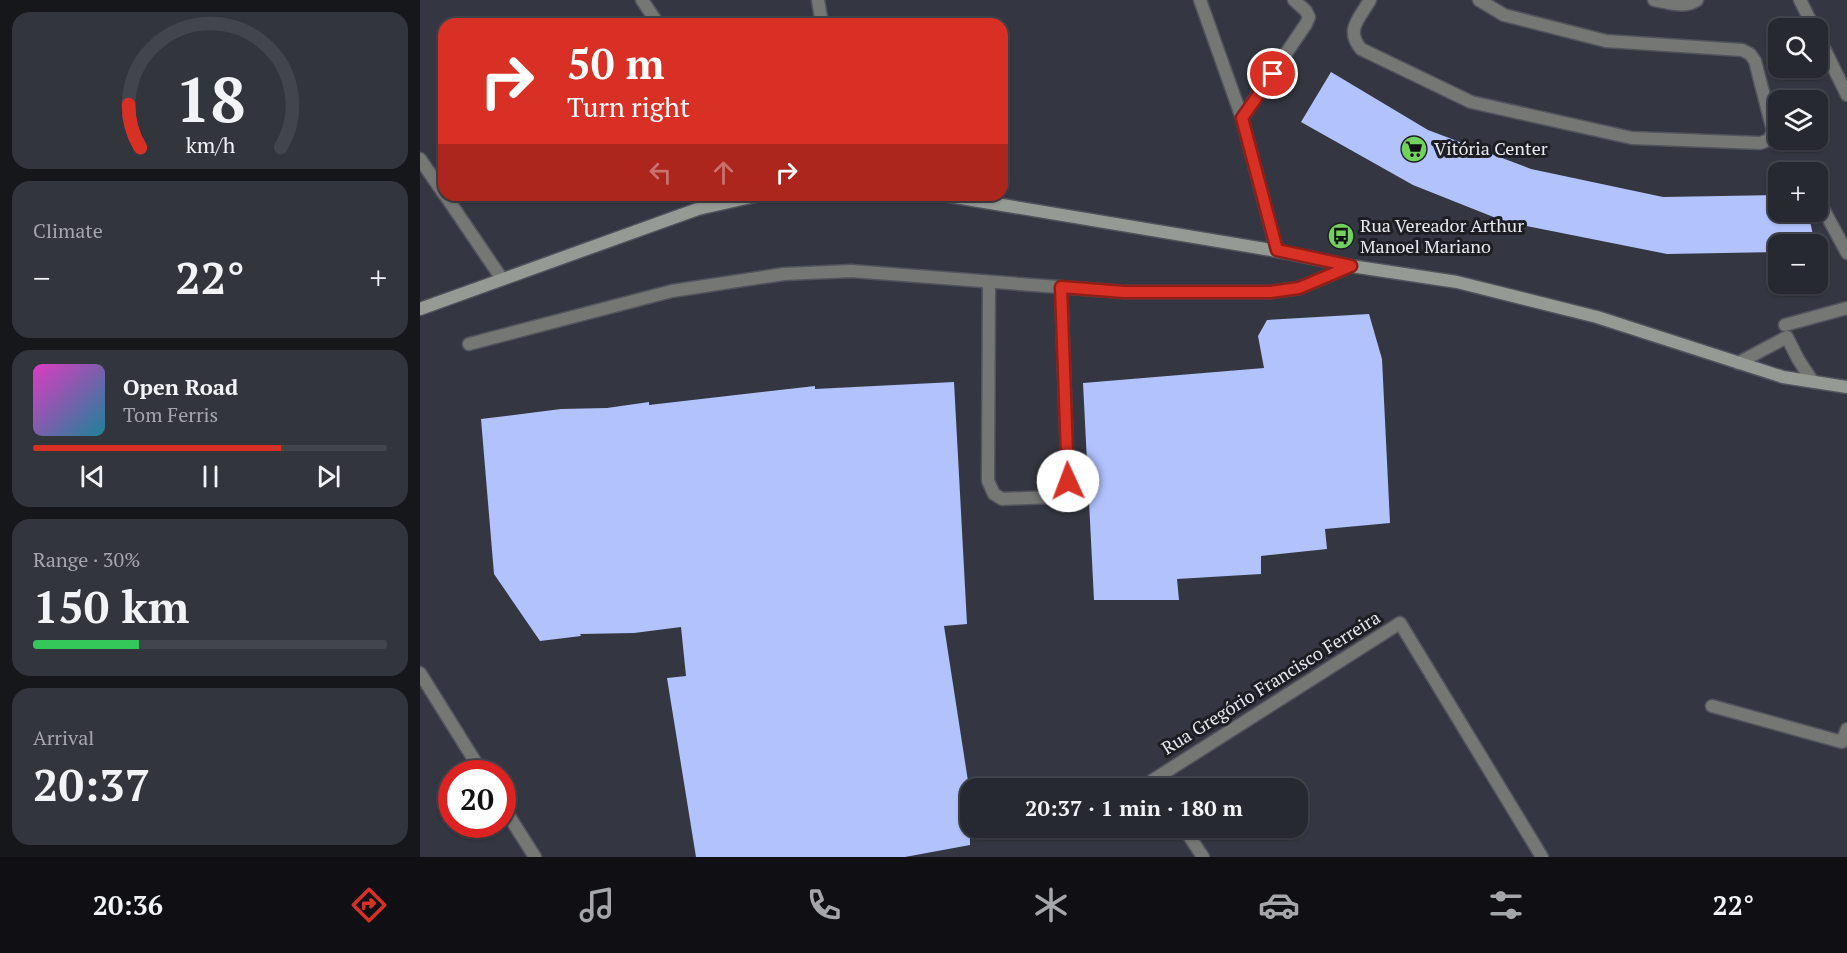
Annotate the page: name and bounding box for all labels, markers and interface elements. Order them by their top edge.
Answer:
map controls [1768,18,1828,294]
button: search [1768,18,1828,78]
text: 50 m [567,35,665,91]
icon: right [468,42,546,120]
pin [1247,48,1298,99]
text: 18 [175,57,245,140]
icon: arrive [1256,57,1289,90]
text: Turn right [567,89,690,125]
button: layers [1768,90,1828,150]
text: km/h [185,131,235,159]
supermarket icon: Vitória Center [1399,134,1429,164]
place label: Vitória Center [1434,136,1548,160]
icon: left [644,156,677,189]
icon: ahead [707,156,740,189]
icon: right [770,156,803,189]
button: + [1768,162,1828,222]
place label: Rua Vereador Arthur Manoel Mariano [1360,213,1524,258]
text: Climate [33,217,103,244]
bus stop icon: Rua Vereador Arthur Manoel Mariano [1326,221,1356,251]
button: − [1768,234,1828,294]
text: 22° [175,247,245,307]
text: − [33,256,51,299]
text: + [369,256,387,299]
text: Open Road [123,372,238,401]
text: Tom Ferris [123,401,218,428]
position arrow [1036,449,1100,513]
icon: previous [76,460,109,493]
icon: pause [194,460,227,493]
icon: next [312,460,345,493]
text: Range · 30% [33,546,140,573]
text: 150 km [33,576,189,636]
street label: Rua Gregório Francisco Ferreira [1157,605,1384,759]
text: Arrival [33,724,94,751]
text: 20:37 [33,754,150,814]
speed limit sign: 20 [438,760,516,838]
text: 20:37 · 1 min · 180 m [1025,793,1243,822]
icon: directions [348,884,390,926]
icon: music [576,884,618,926]
icon: phone [803,884,845,926]
icon: climate [1030,884,1072,926]
icon: car [1258,884,1300,926]
icon: filters [1485,884,1527,926]
text: 20:36 [93,887,163,923]
text: 22° [1713,887,1754,923]

